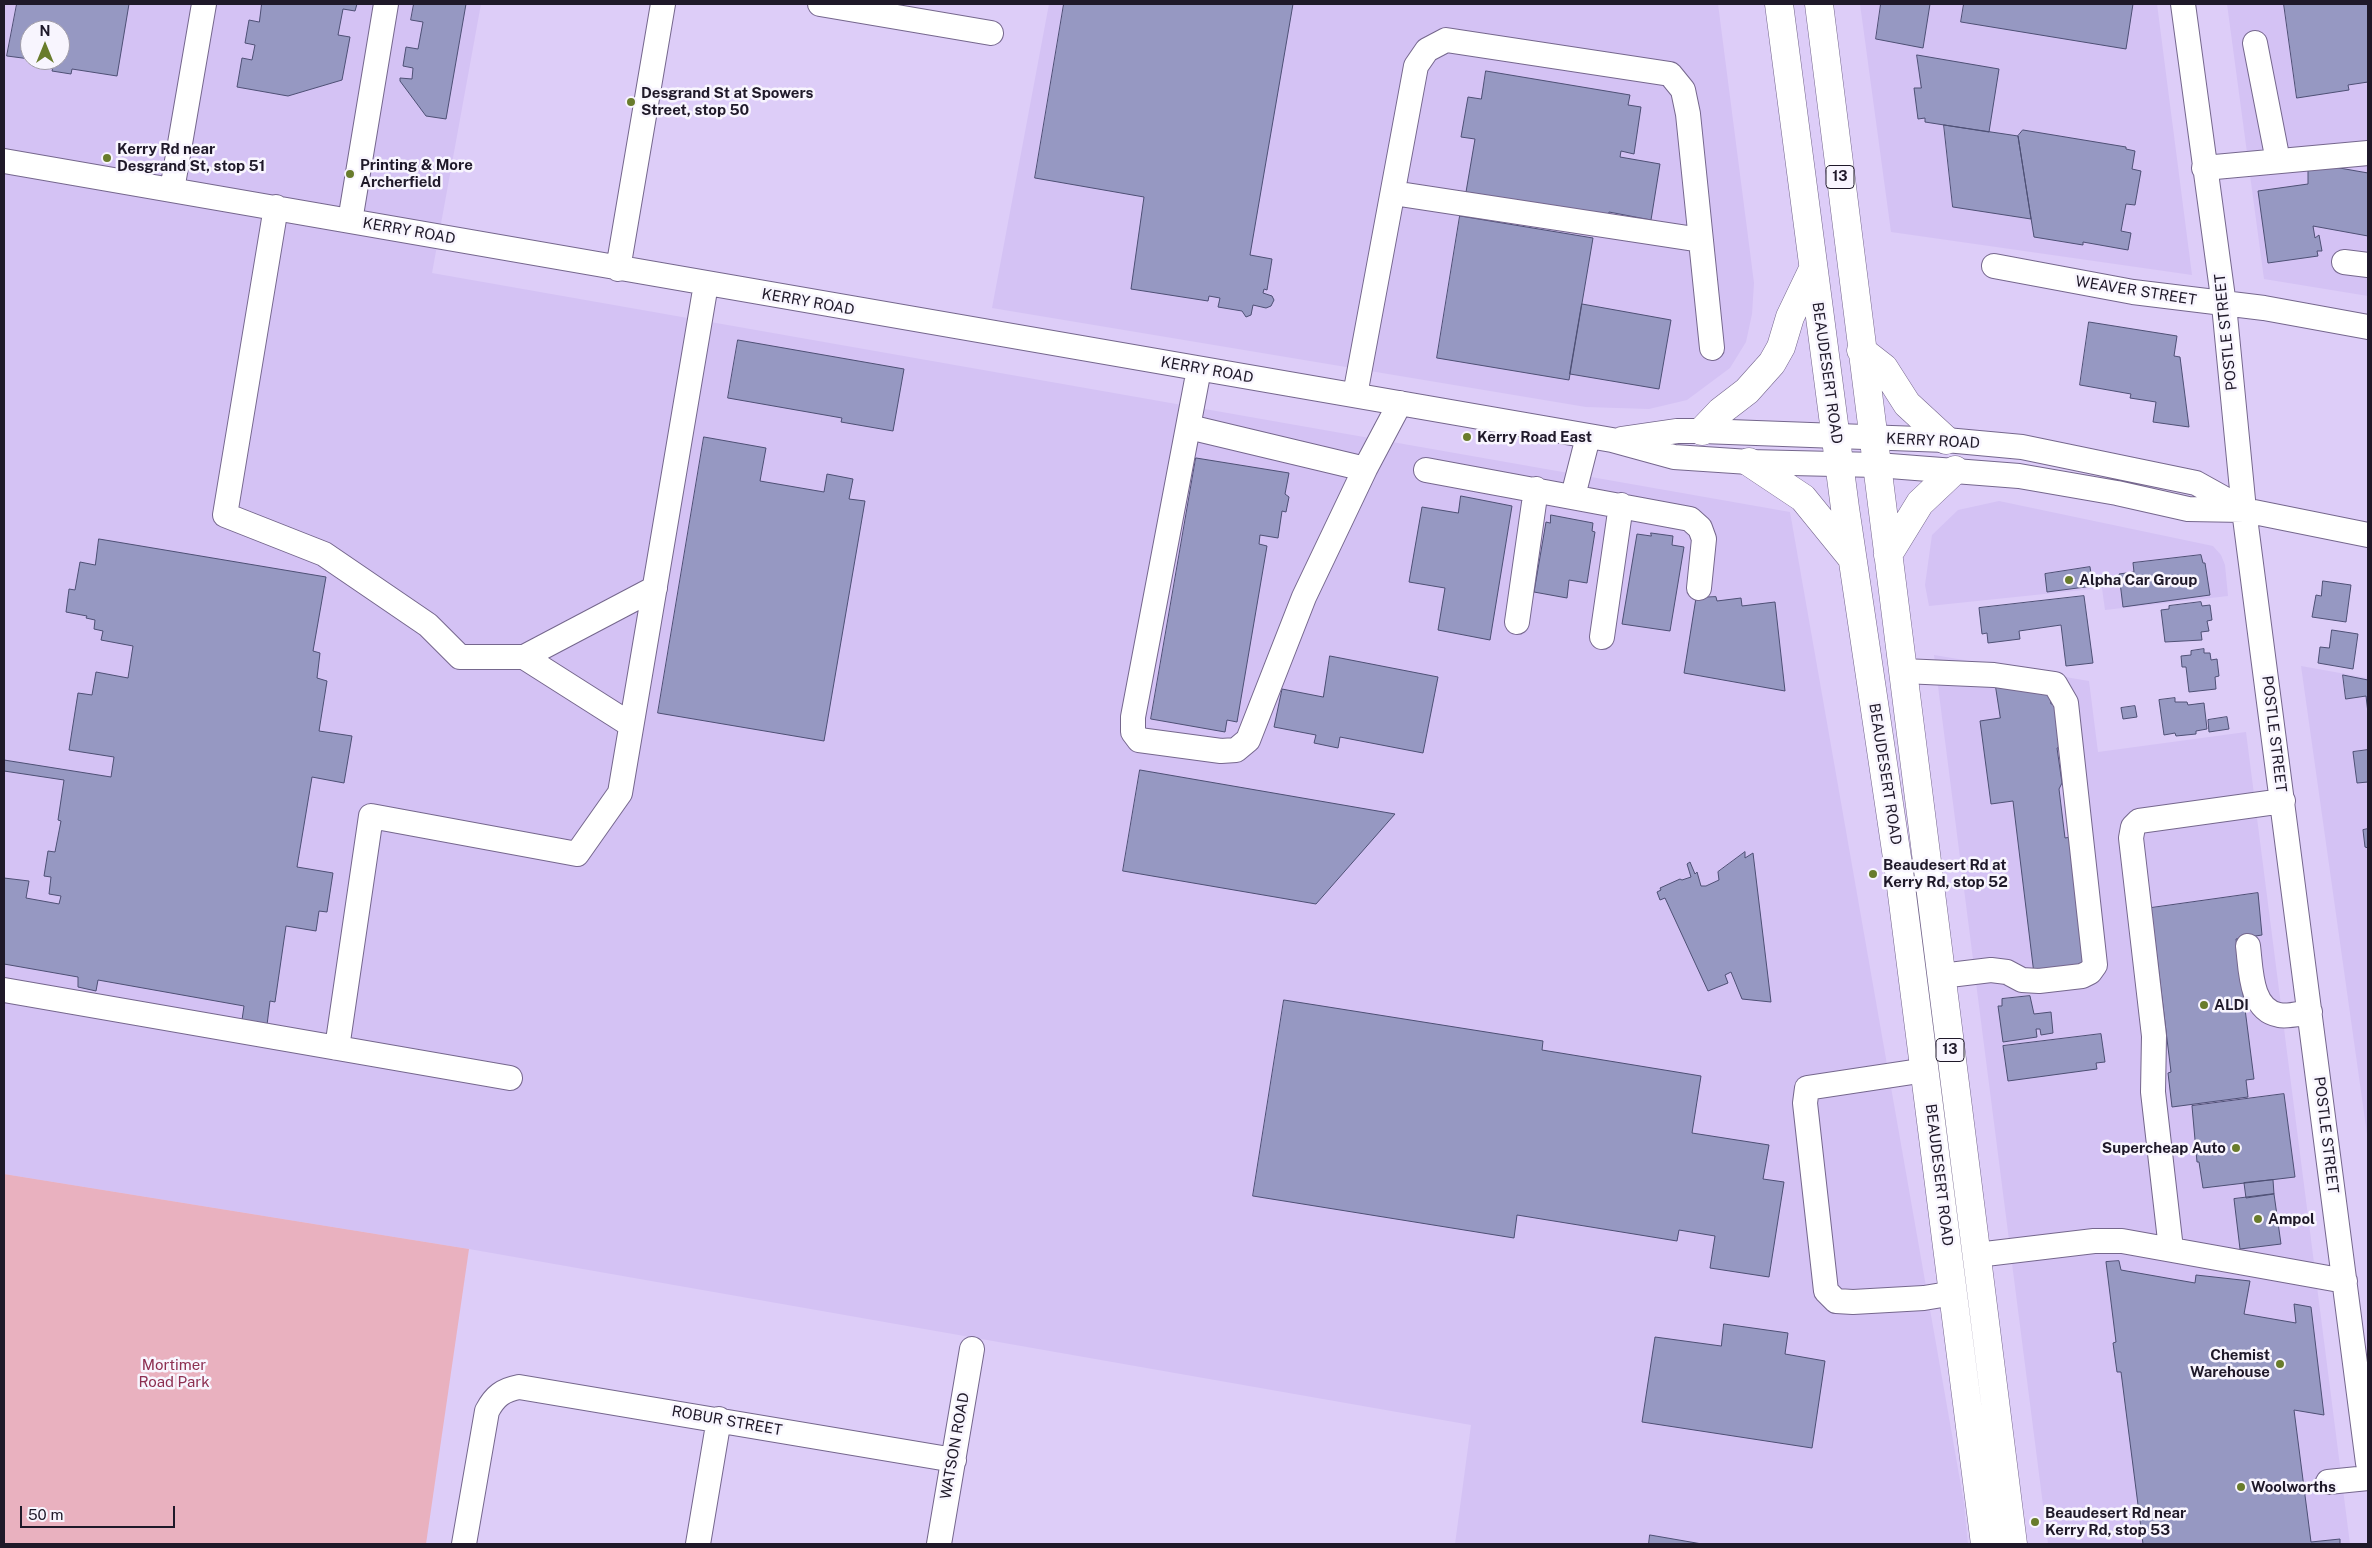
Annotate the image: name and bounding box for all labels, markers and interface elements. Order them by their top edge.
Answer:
north arrow [20,20,70,70]
text: N [40,23,50,39]
place label: Desgrand St at Spowers Street, stop 50 [641,84,813,119]
marker: Desgrand St at Spowers Street, stop 50 [625,96,637,108]
place label: Kerry Rd near Desgrand St, stop 51 [117,140,265,175]
marker: Kerry Rd near Desgrand St, stop 51 [101,152,113,164]
place label: Printing & More Archerfield [360,156,473,191]
road number: 13 [1826,166,1854,188]
marker: Printing & More Archerfield [344,168,356,180]
street label: KERRY ROAD [361,214,457,248]
street label: WEAVER STREET [2074,273,2198,309]
street label: POSTLE STREET [2211,273,2241,391]
street label: KERRY ROAD [760,285,856,319]
street label: BEAUDESERT ROAD [1808,301,1846,445]
street label: KERRY ROAD [1159,353,1255,387]
place label: Kerry Road East [1477,428,1592,446]
street label: KERRY ROAD [1886,430,1980,452]
marker: Kerry Road East [1461,431,1473,443]
place label: Alpha Car Group [2079,571,2197,589]
marker: Alpha Car Group [2063,574,2075,586]
street label: POSTLE STREET [2258,675,2290,793]
street label: BEAUDESERT ROAD [1865,702,1905,846]
place label: Beaudesert Rd at Kerry Rd, stop 52 [1883,856,2008,891]
marker: Beaudesert Rd at Kerry Rd, stop 52 [1867,868,1879,880]
place label: ALDI [2214,996,2249,1014]
marker: ALDI [2198,999,2210,1011]
road number: 13 [1936,1038,1964,1062]
street label: POSTLE STREET [2310,1076,2342,1194]
street label: BEAUDESERT ROAD [1921,1103,1957,1247]
place label: Supercheap Auto [2102,1139,2226,1157]
marker: Supercheap Auto [2230,1142,2242,1154]
place label: Ampol [2268,1210,2315,1228]
marker: Ampol [2252,1213,2264,1225]
place label: Chemist Warehouse [2190,1346,2270,1381]
park label: Mortimer Road Park [138,1356,210,1391]
marker: Chemist Warehouse [2274,1358,2286,1370]
street label: WATSON ROAD [937,1391,973,1501]
street label: ROBUR STREET [670,1402,784,1440]
place label: Woolworths [2251,1478,2336,1496]
marker: Woolworths [2235,1481,2247,1493]
scale bar [22,1496,178,1528]
place label: Beaudesert Rd near Kerry Rd, stop 53 [2045,1504,2186,1539]
text: 50 m [28,1506,63,1523]
marker: Beaudesert Rd near Kerry Rd, stop 53 [2029,1516,2041,1528]

